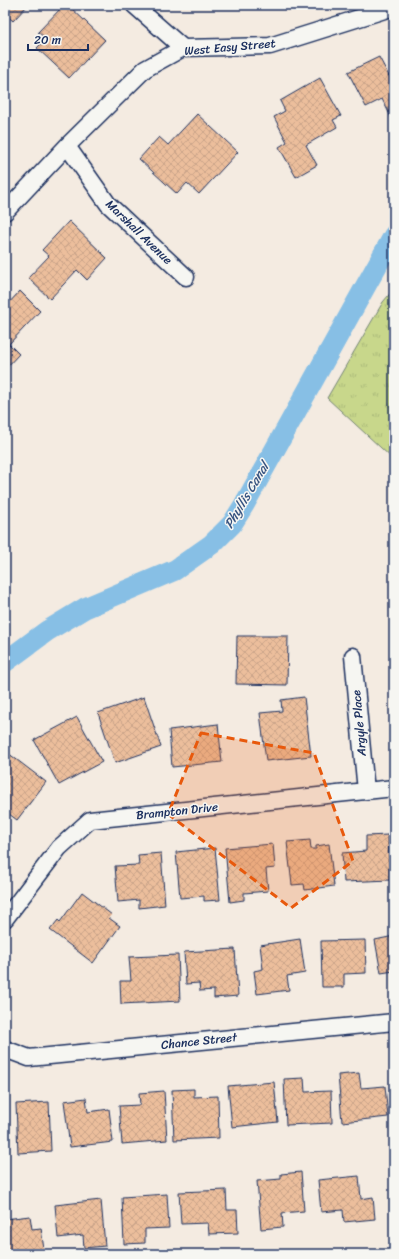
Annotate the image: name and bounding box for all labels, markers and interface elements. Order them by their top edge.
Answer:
scale bar [28,26,88,52]
text: 20 m [34,29,61,51]
street label: West Easy Street [183,32,277,62]
street label: Marshall Avenue [100,194,178,270]
water label: Phyllis Canal [218,455,277,533]
street label: Argyle Place [345,689,373,758]
street label: Brampton Drive [135,796,219,826]
street label: Chance Street [160,1026,239,1056]

